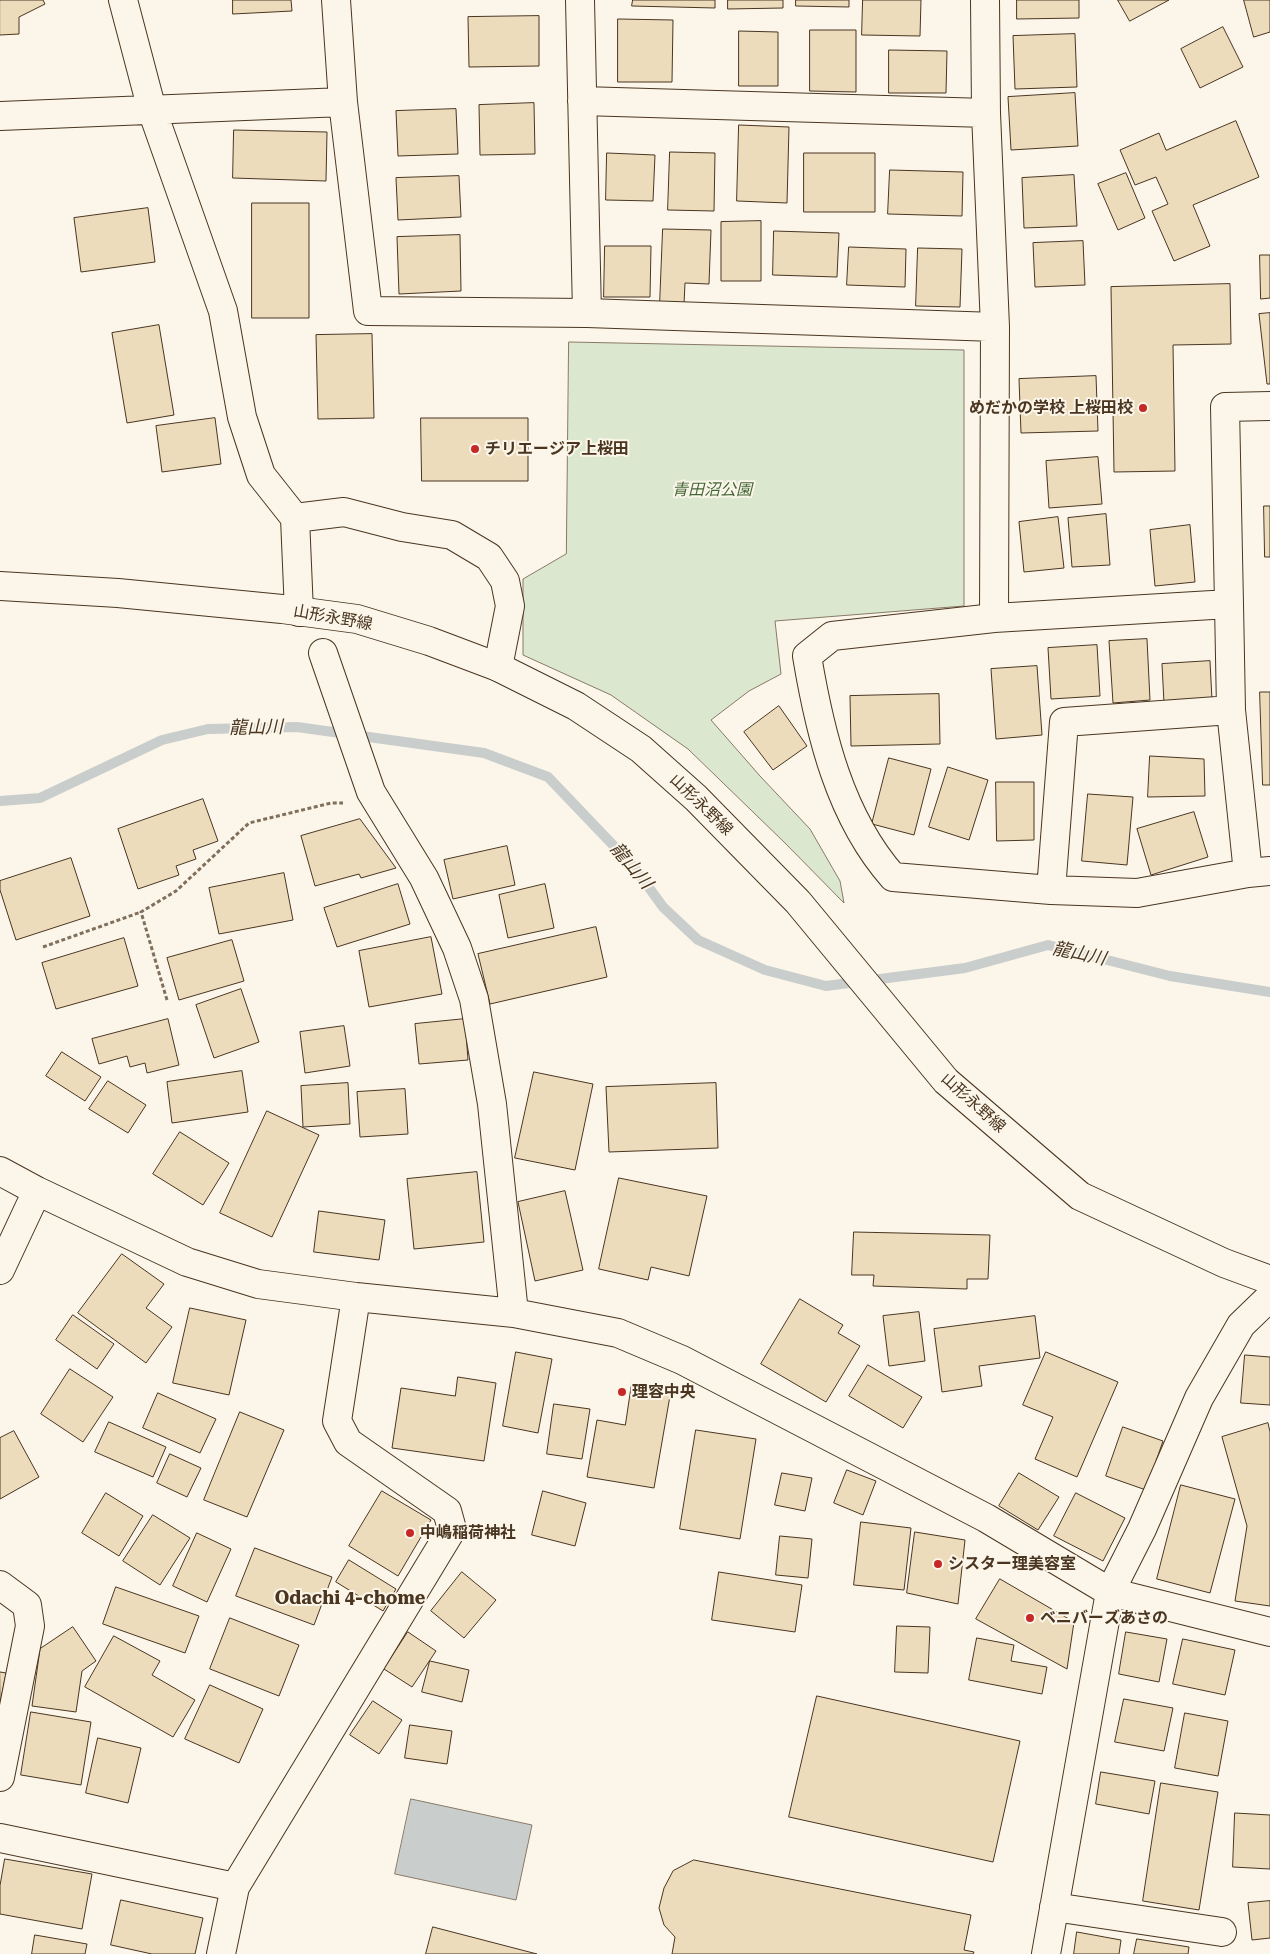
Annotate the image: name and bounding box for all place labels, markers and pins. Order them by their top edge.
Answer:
place label: めだかの学校 上桜田校 [969,398,1133,418]
marker: めだかの学校 上桜田校 [1137,402,1149,414]
place label: チリエージア上桜田 [485,439,629,459]
marker: チリエージア上桜田 [469,443,481,455]
place label: 理容中央 [632,1382,696,1402]
marker: 理容中央 [616,1386,628,1398]
place label: 中嶋稲荷神社 [420,1523,516,1543]
marker: 中嶋稲荷神社 [404,1527,416,1539]
place label: シスター理美容室 [948,1554,1076,1574]
marker: シスター理美容室 [932,1558,944,1570]
place label: ベニバーズあさの [1040,1608,1168,1628]
marker: ベニバーズあさの [1024,1612,1036,1624]

